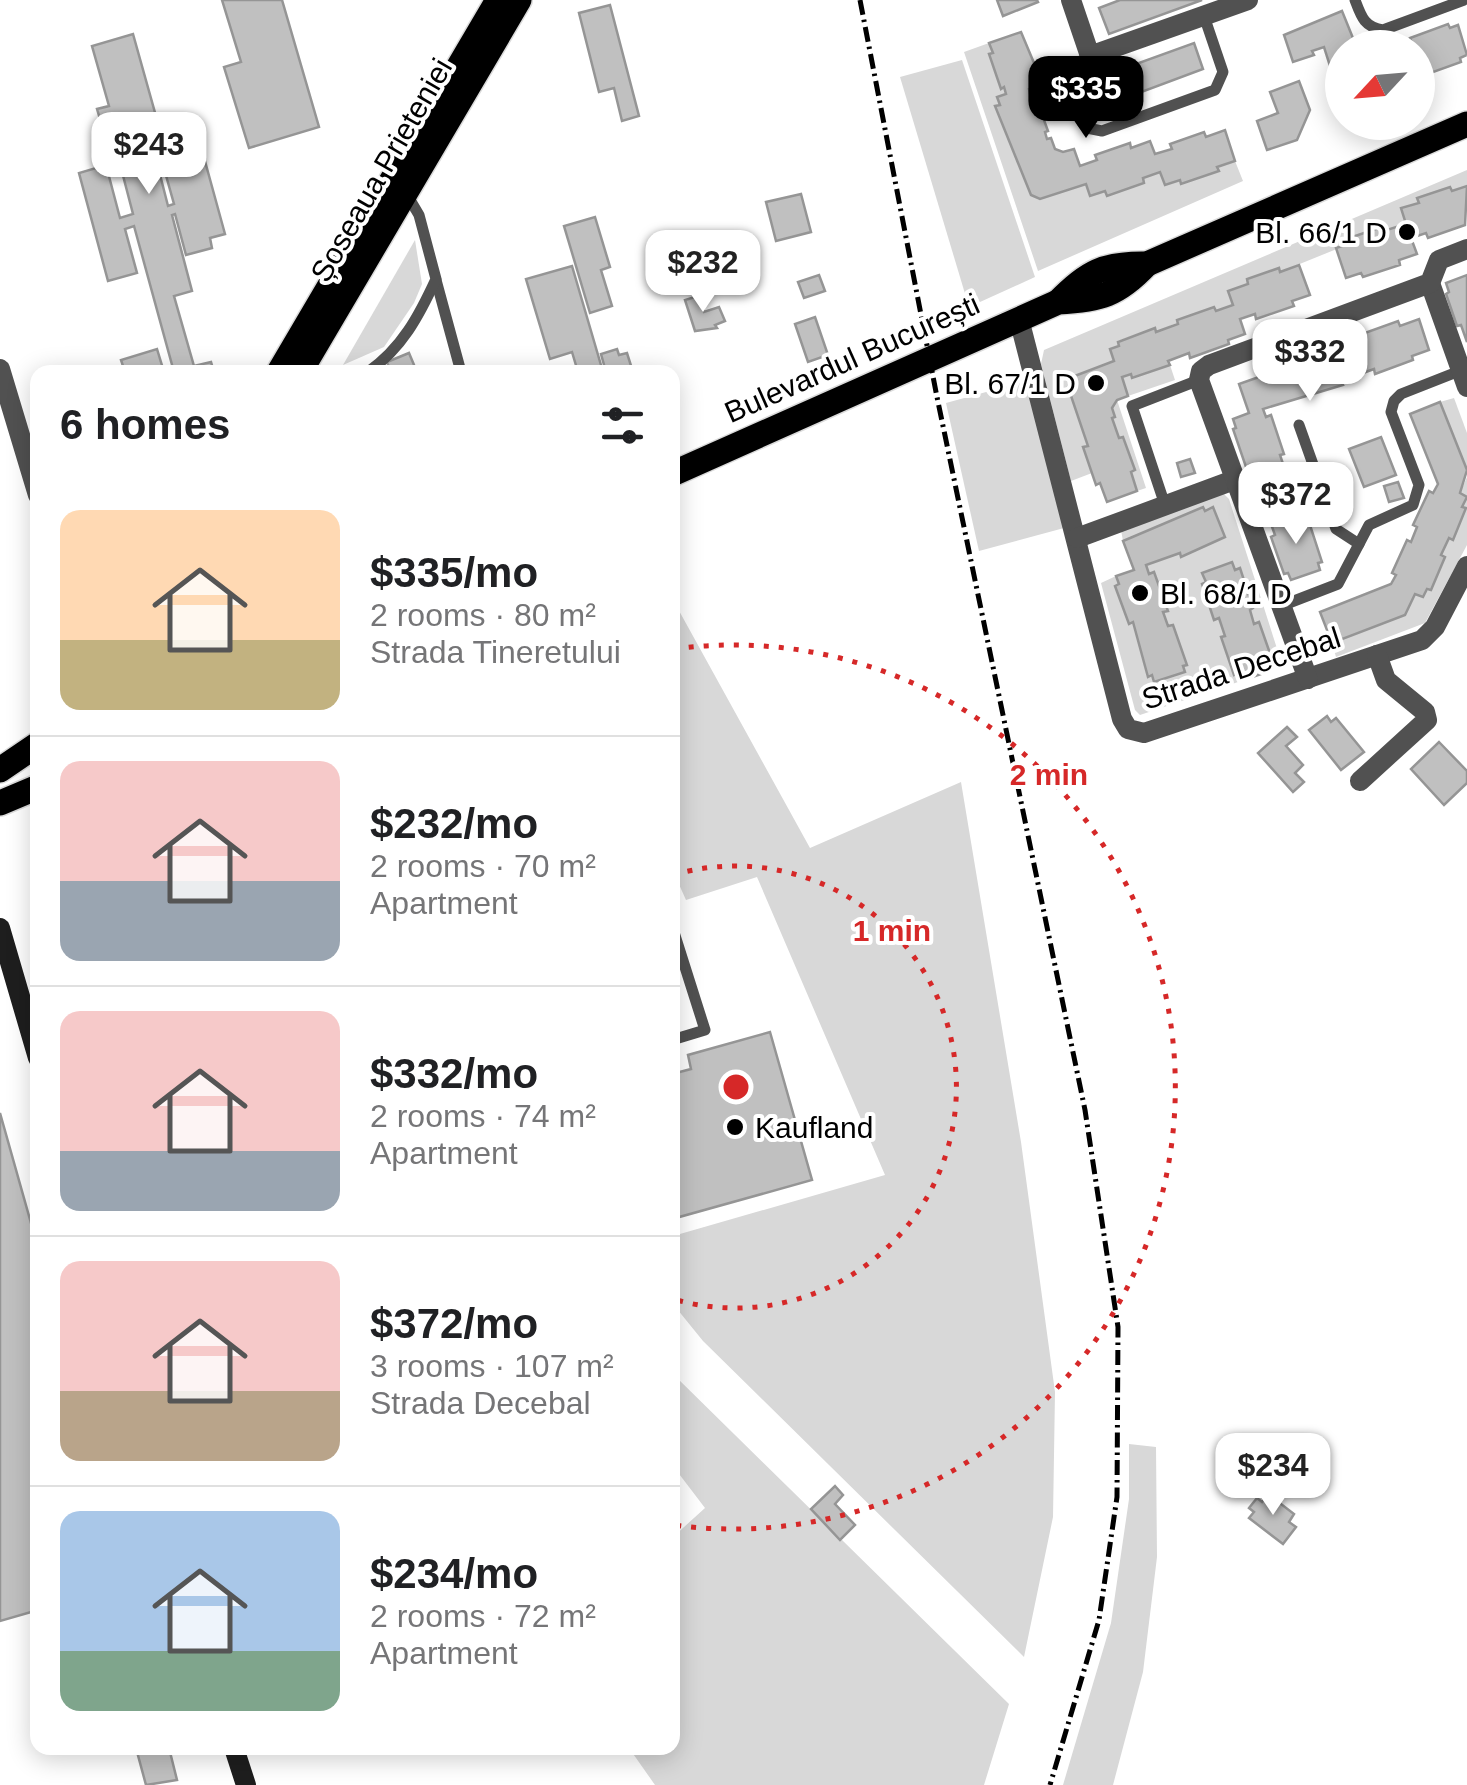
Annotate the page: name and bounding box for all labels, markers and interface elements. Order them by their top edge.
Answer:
north arrow [1325,30,1435,140]
map controls [1325,30,1435,140]
street label: Șoseaua Prieteniei [304,53,458,287]
pin: $335 [1027,56,1145,141]
text: $335 [1050,70,1122,106]
pin: $243 [90,112,208,197]
text: $243 [113,126,185,162]
place label: Bl. 66/1 D [1255,216,1387,249]
marker: Bl. 66/1 D [1396,221,1418,243]
pin: $232 [644,230,762,315]
text: $232 [667,244,739,280]
street label: Bulevardul București [720,287,984,429]
pin: $332 [1251,319,1369,404]
text: $332 [1274,333,1346,369]
place label: Bl. 67/1 D [944,367,1076,400]
marker: Bl. 67/1 D [1085,372,1107,394]
icon: filters [595,398,650,453]
text: 6 homes [60,401,230,448]
pin: $372 [1237,462,1355,547]
text: $372 [1260,476,1332,512]
text: $335/mo [370,549,538,596]
icon: home [140,550,260,670]
place label: Bl. 68/1 D [1160,577,1292,610]
marker: Bl. 68/1 D [1129,582,1151,604]
text: 2 rooms · 80 m² [370,597,596,633]
street label: Strada Decebal [1138,620,1344,716]
text: Strada Tineretului [370,634,621,670]
text: 2 min [1010,758,1088,791]
text: $232/mo [370,800,538,847]
icon: home [140,801,260,921]
text: 2 rooms · 70 m² [370,848,596,884]
text: Apartment [370,885,518,921]
text: 1 min [853,914,931,947]
text: $332/mo [370,1050,538,1097]
icon: home [140,1051,260,1171]
centre of rings [718,1069,754,1105]
text: 2 rooms · 74 m² [370,1098,596,1134]
place label: Kaufland [755,1111,873,1144]
marker: Kaufland [724,1116,746,1138]
text: Apartment [370,1135,518,1171]
text: $372/mo [370,1300,538,1347]
icon: home [140,1301,260,1421]
text: 3 rooms · 107 m² [370,1348,614,1384]
text: Strada Decebal [370,1385,591,1421]
pin: $234 [1214,1433,1332,1518]
text: $234 [1237,1447,1309,1483]
text: $234/mo [370,1550,538,1597]
icon: home [140,1551,260,1671]
text: 2 rooms · 72 m² [370,1598,596,1634]
text: Apartment [370,1635,518,1671]

